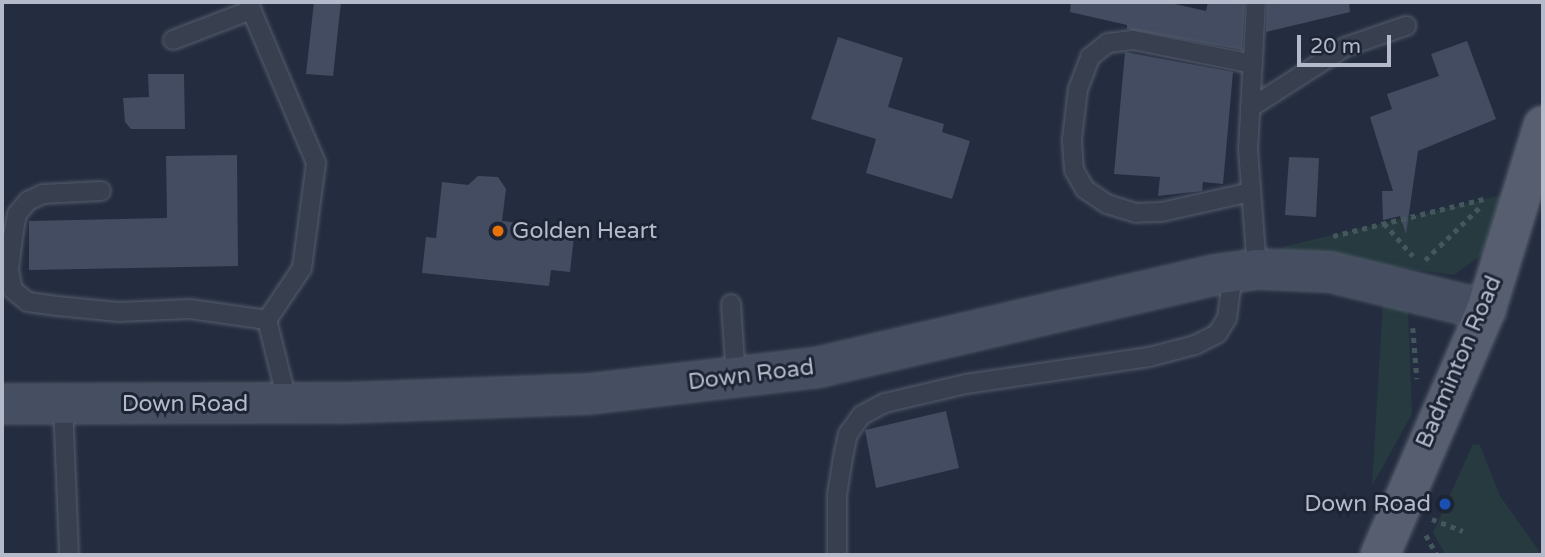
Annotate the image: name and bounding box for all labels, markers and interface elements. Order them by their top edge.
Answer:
scale bar [1300,21,1394,65]
text: 20 m [1310,34,1361,59]
place label: Golden Heart [512,217,657,245]
marker: Golden Heart [490,223,506,239]
street label: Badminton Road [1410,272,1508,452]
street label: Down Road [686,354,816,396]
street label: Down Road [122,390,248,418]
place label: Down Road [1304,490,1431,518]
marker: Down Road [1437,496,1453,512]

